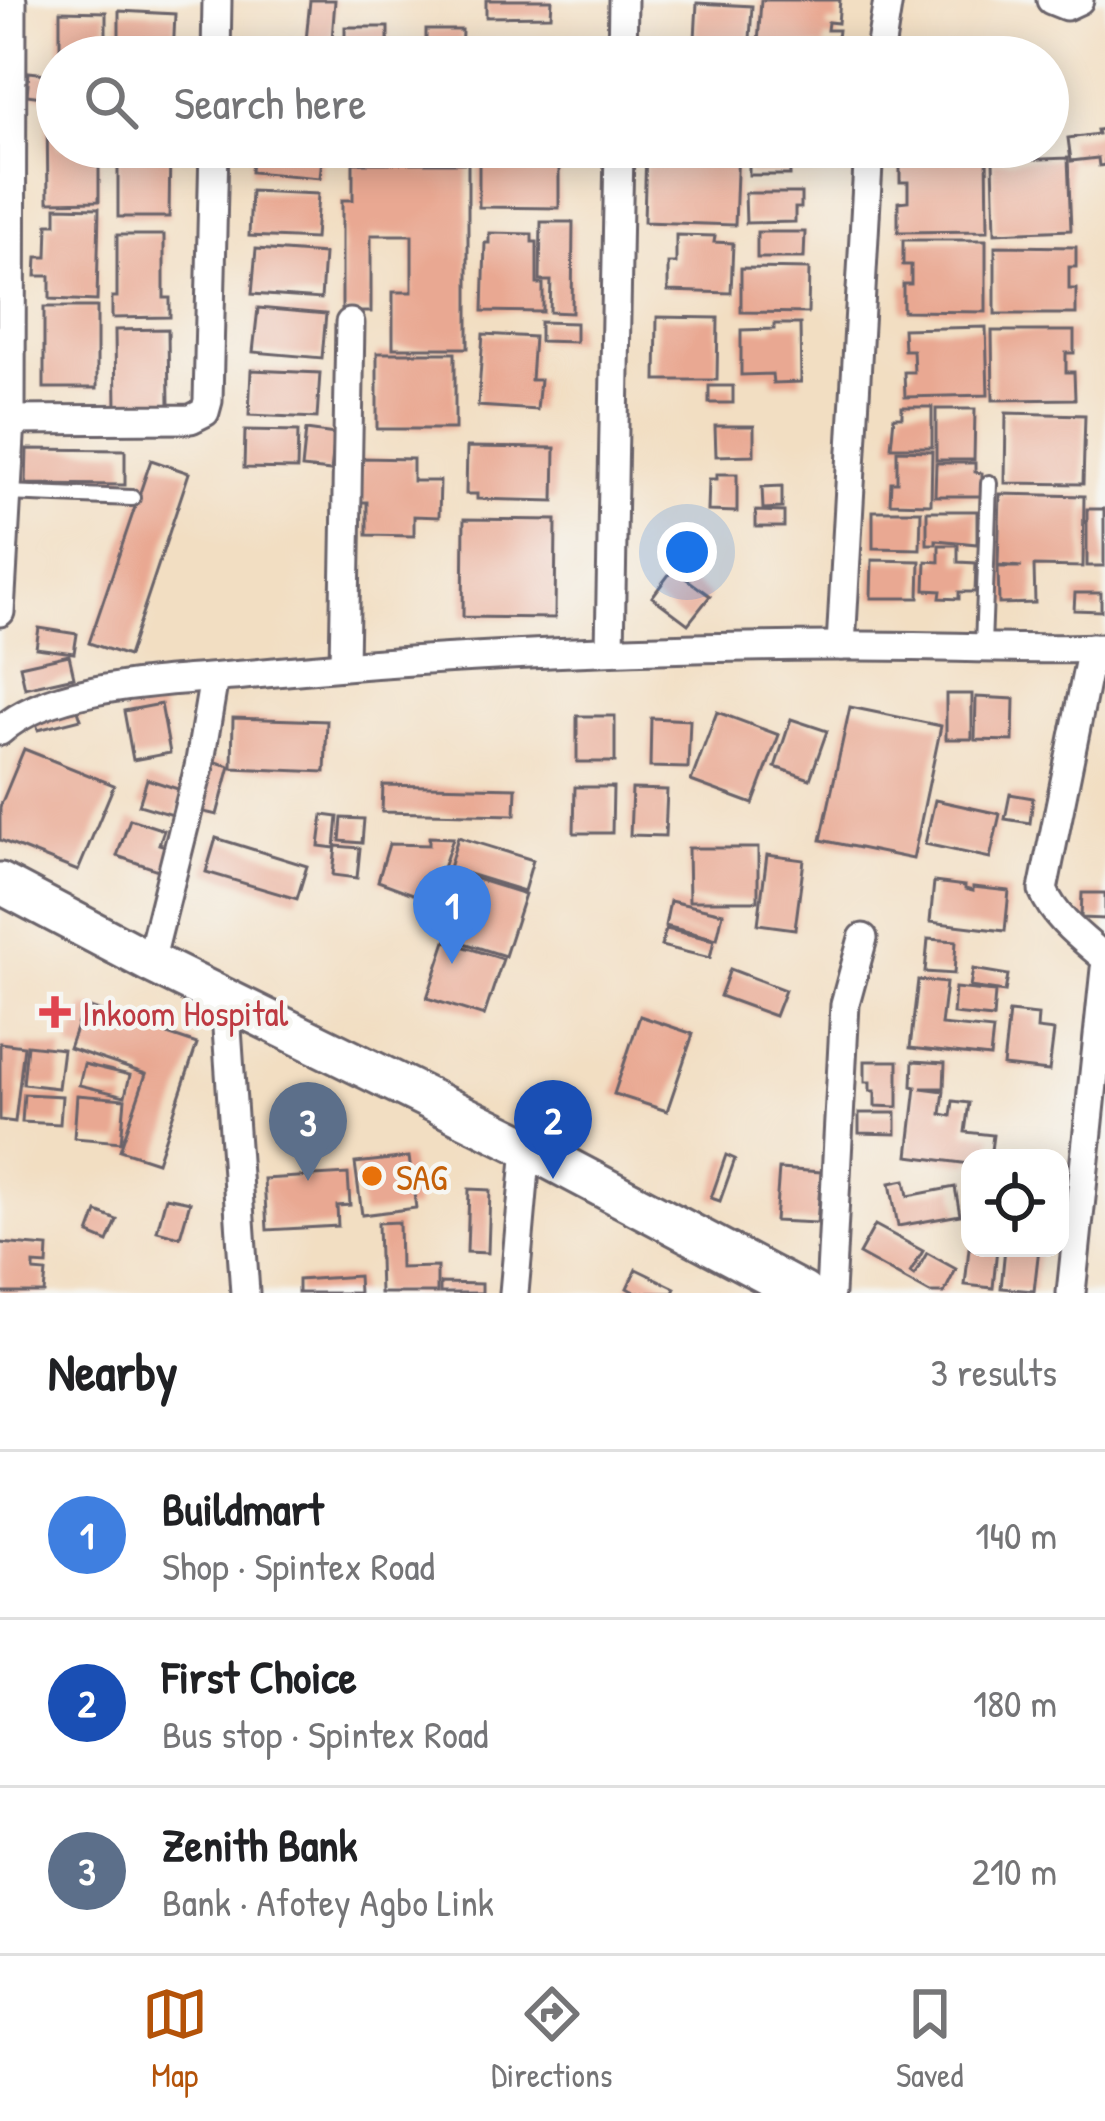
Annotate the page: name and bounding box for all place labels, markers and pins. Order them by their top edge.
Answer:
pin: 1 [413,865,491,964]
place label: Inkoom Hospital [82,988,289,1037]
marker: Inkoom Hospital [39,996,71,1028]
pin: 2 [514,1080,592,1179]
pin: 3 [269,1082,347,1181]
place label: SAG [396,1152,448,1201]
marker: SAG [359,1163,385,1189]

